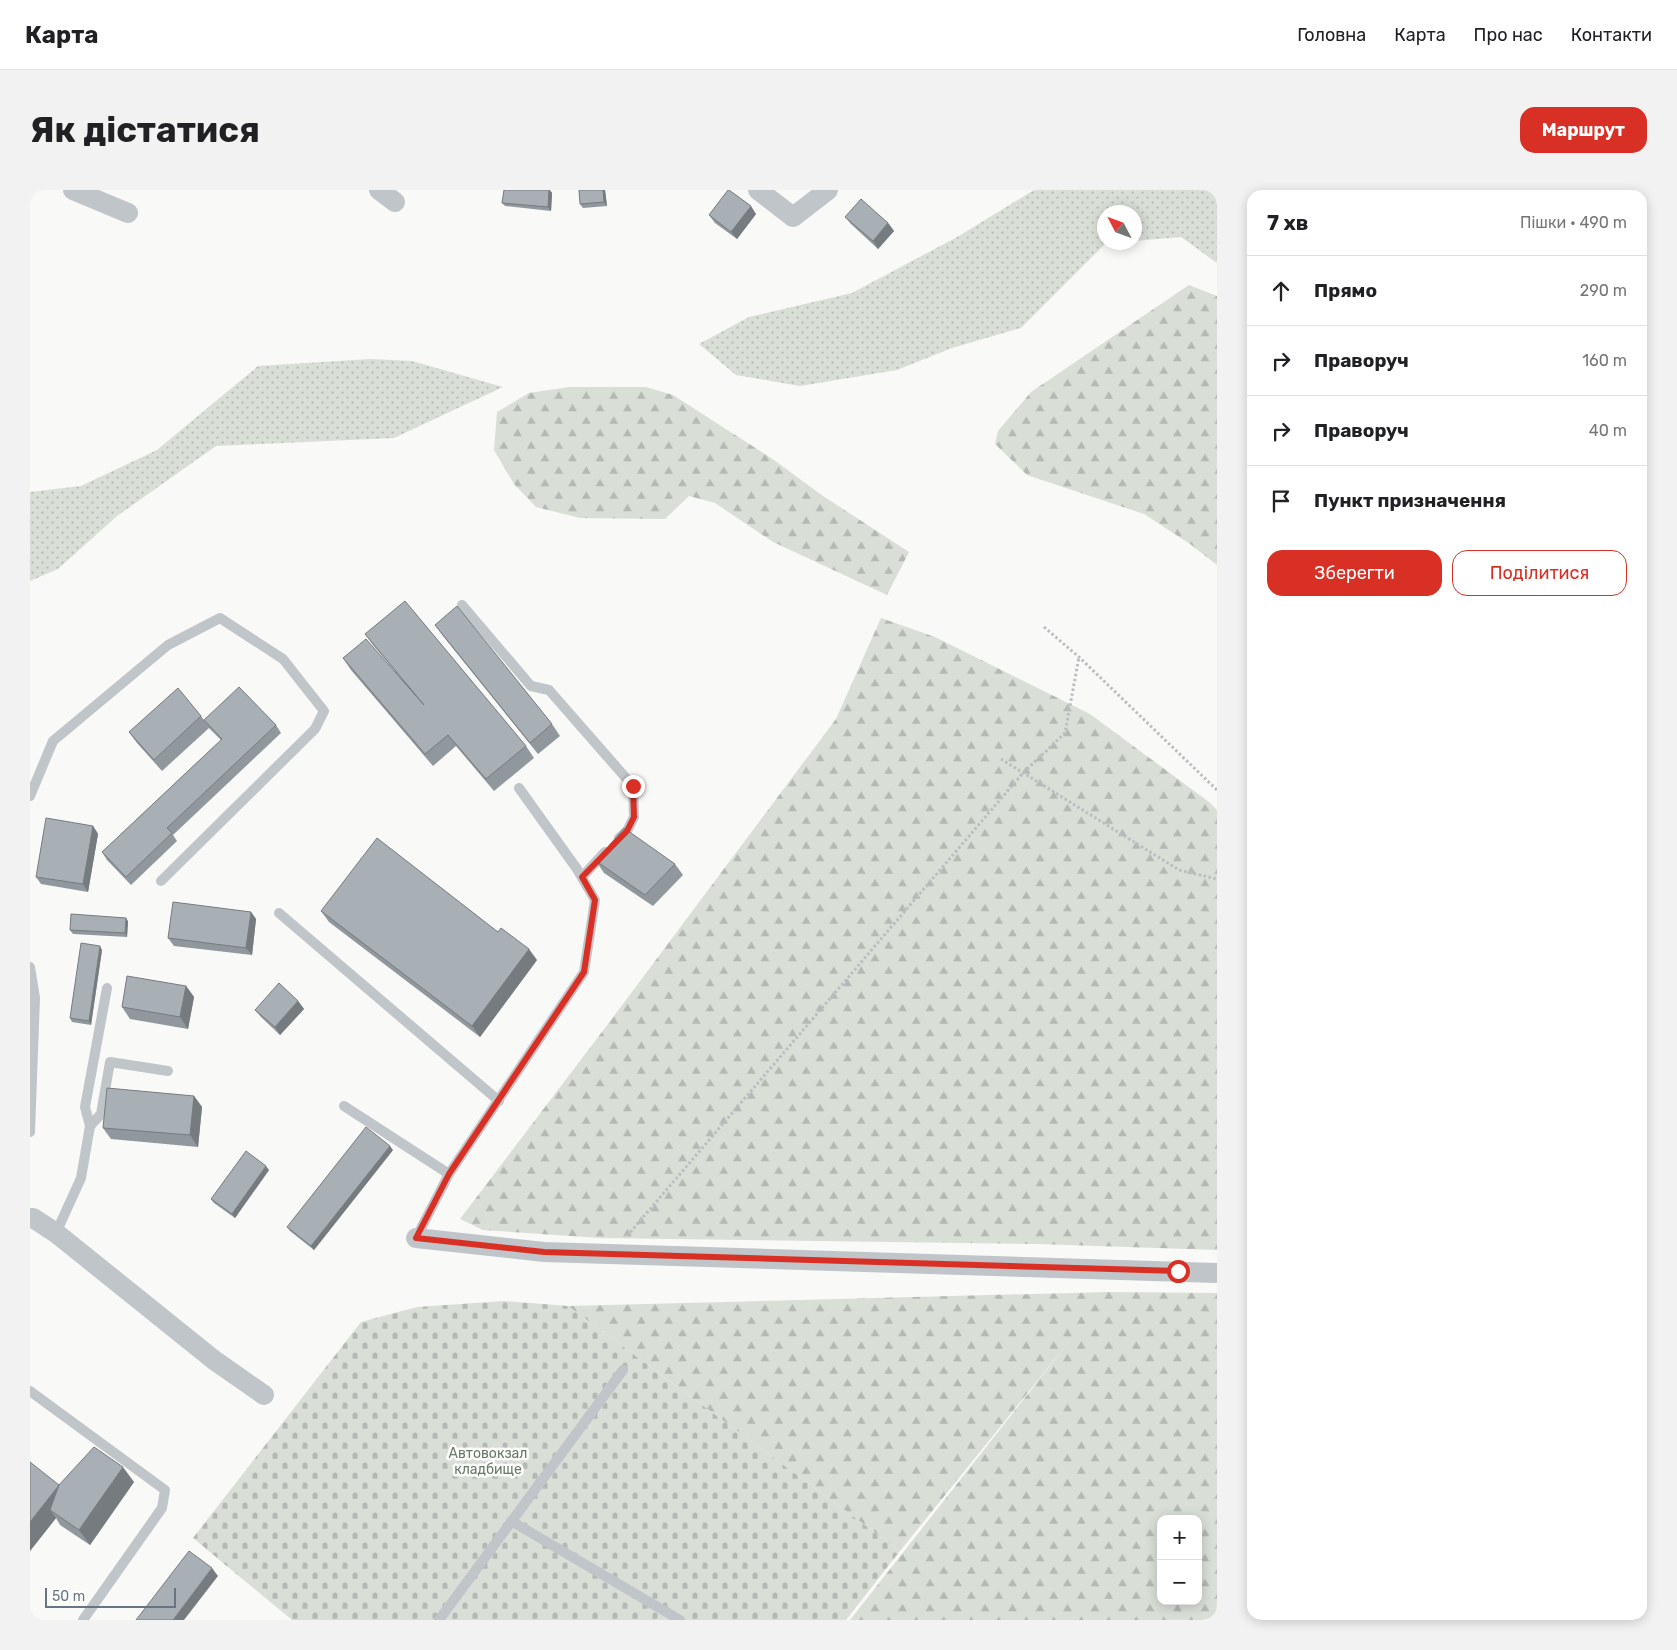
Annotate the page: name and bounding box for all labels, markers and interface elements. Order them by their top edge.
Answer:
text: Карта [25,21,98,49]
text: Головна [1297,24,1366,46]
text: Карта [1394,24,1446,46]
text: Про нас [1474,24,1543,46]
text: Контакти [1571,24,1652,46]
button: Маршрут [1520,107,1647,153]
text: Як дістатися [30,109,260,151]
north arrow [1097,205,1142,250]
text: 7 хв [1267,210,1309,235]
text: Пішки · 490 m [1520,213,1627,232]
icon: ahead [1267,277,1295,305]
text: Прямо [1314,279,1377,302]
text: 290 m [1580,281,1627,300]
icon: right [1267,347,1295,375]
text: Праворуч [1314,349,1409,372]
text: 160 m [1582,351,1627,370]
icon: right [1267,417,1295,445]
text: Праворуч [1314,419,1409,442]
text: 40 m [1589,421,1627,440]
icon: arrive [1267,487,1295,515]
text: Пункт призначення [1314,489,1506,512]
button: Зберегти [1267,550,1442,596]
button: Поділитися [1452,550,1627,596]
route end [622,775,645,798]
route start [1167,1260,1190,1283]
park label: Автовокзал кладбище [449,1445,527,1478]
map controls [1157,1515,1202,1605]
button: + [1157,1515,1202,1560]
button: − [1157,1560,1202,1605]
scale bar [45,1585,176,1608]
text: 50 m [52,1588,85,1605]

